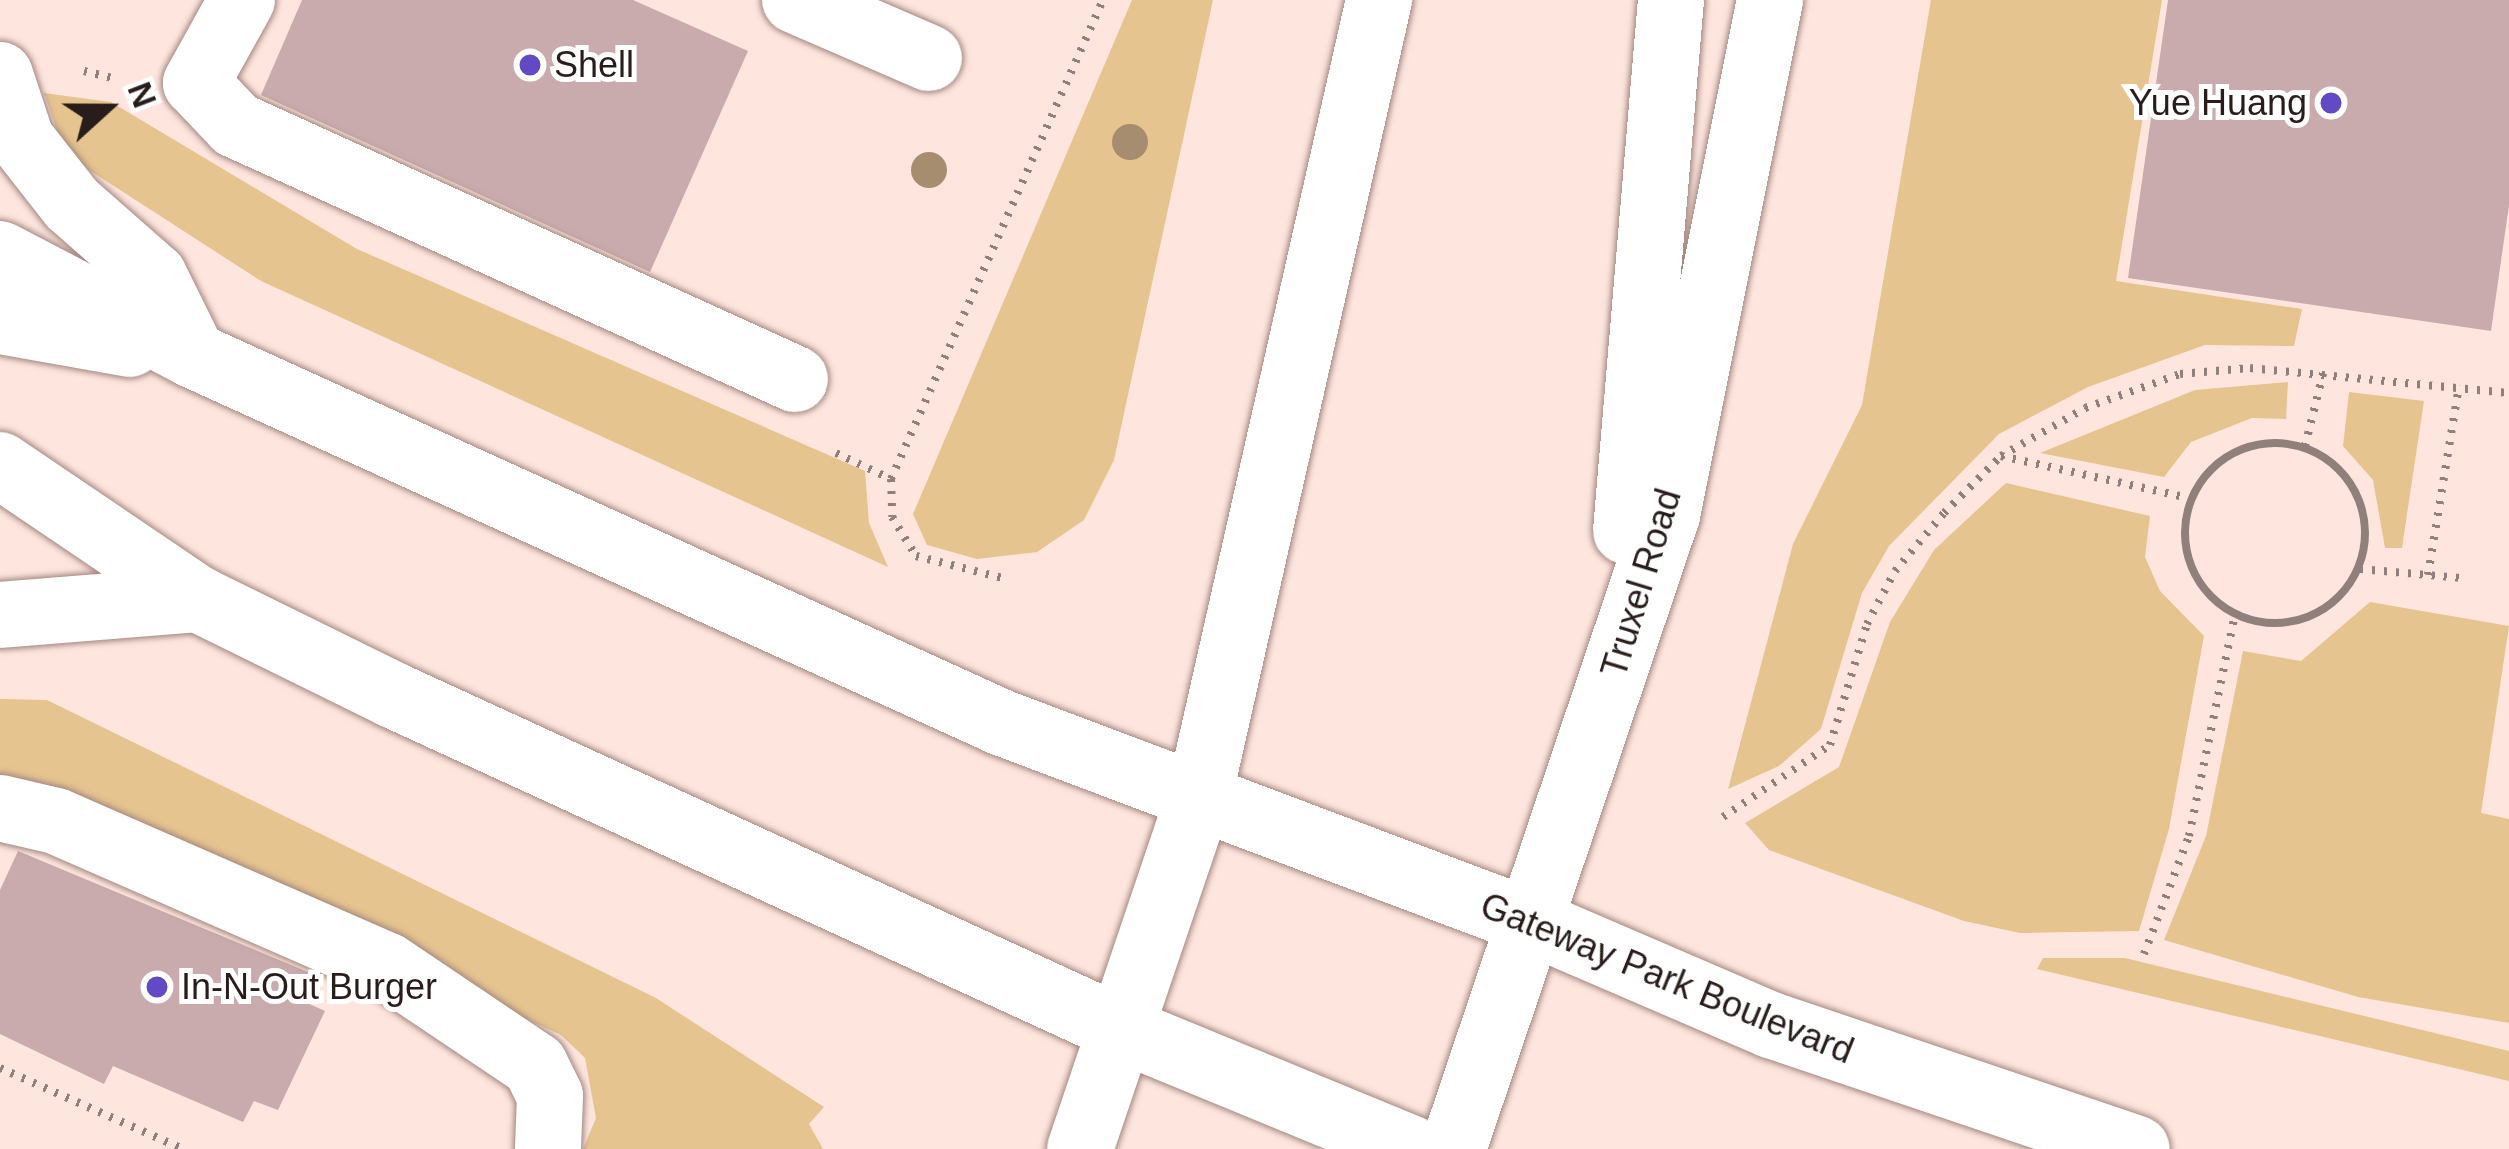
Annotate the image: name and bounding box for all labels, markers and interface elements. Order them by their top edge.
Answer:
place label: Shell [554,43,634,87]
north arrow [48,48,168,168]
marker: Shell [517,52,543,78]
text: N [121,77,164,113]
place label: Yue Huang [2129,81,2307,125]
marker: Yue Huang [2318,90,2344,116]
street label: Truxel Road [1592,484,1690,682]
street label: Gateway Park Boulevard [1474,883,1860,1073]
place label: In-N-Out Burger [181,965,437,1009]
marker: In-N-Out Burger [144,974,170,1000]

